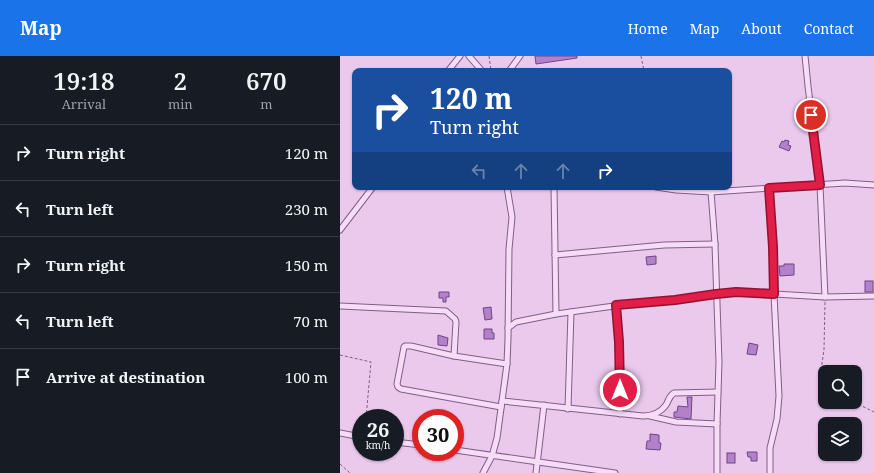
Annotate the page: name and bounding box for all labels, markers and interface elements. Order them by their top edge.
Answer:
text: Map [20,15,62,41]
text: Home [628,19,668,38]
text: Map [690,19,719,38]
text: About [741,19,782,38]
text: Contact [804,19,854,38]
text: 19:18 [53,64,115,97]
text: 2 [174,64,187,97]
text: 670 [246,64,287,97]
text: 120 m [430,79,512,117]
icon: right [364,84,416,136]
text: Arrival [62,95,106,113]
text: min [168,95,193,113]
text: m [260,95,272,113]
pin [794,98,828,132]
icon: arrive [800,104,822,126]
text: Turn right [430,115,519,139]
icon: right [12,142,34,164]
text: Turn right [46,143,125,163]
text: 120 m [285,143,328,163]
icon: left [468,160,490,182]
icon: ahead [510,160,532,182]
icon: ahead [552,160,574,182]
icon: right [594,160,616,182]
icon: left [12,198,34,220]
text: Turn left [46,199,114,219]
text: 230 m [285,199,328,219]
icon: right [12,254,34,276]
text: Turn right [46,255,125,275]
text: 150 m [285,255,328,275]
icon: left [12,310,34,332]
text: Turn left [46,311,114,331]
text: 70 m [293,311,328,331]
map controls [818,365,862,461]
button: search [818,365,862,409]
icon: arrive [12,366,34,388]
text: Arrive at destination [46,367,205,387]
text: 100 m [285,367,328,387]
position arrow [599,369,641,411]
speed limit sign: 30 [412,409,464,461]
text: 26 [367,416,389,443]
button: layers [818,417,862,461]
text: km/h [366,438,390,452]

